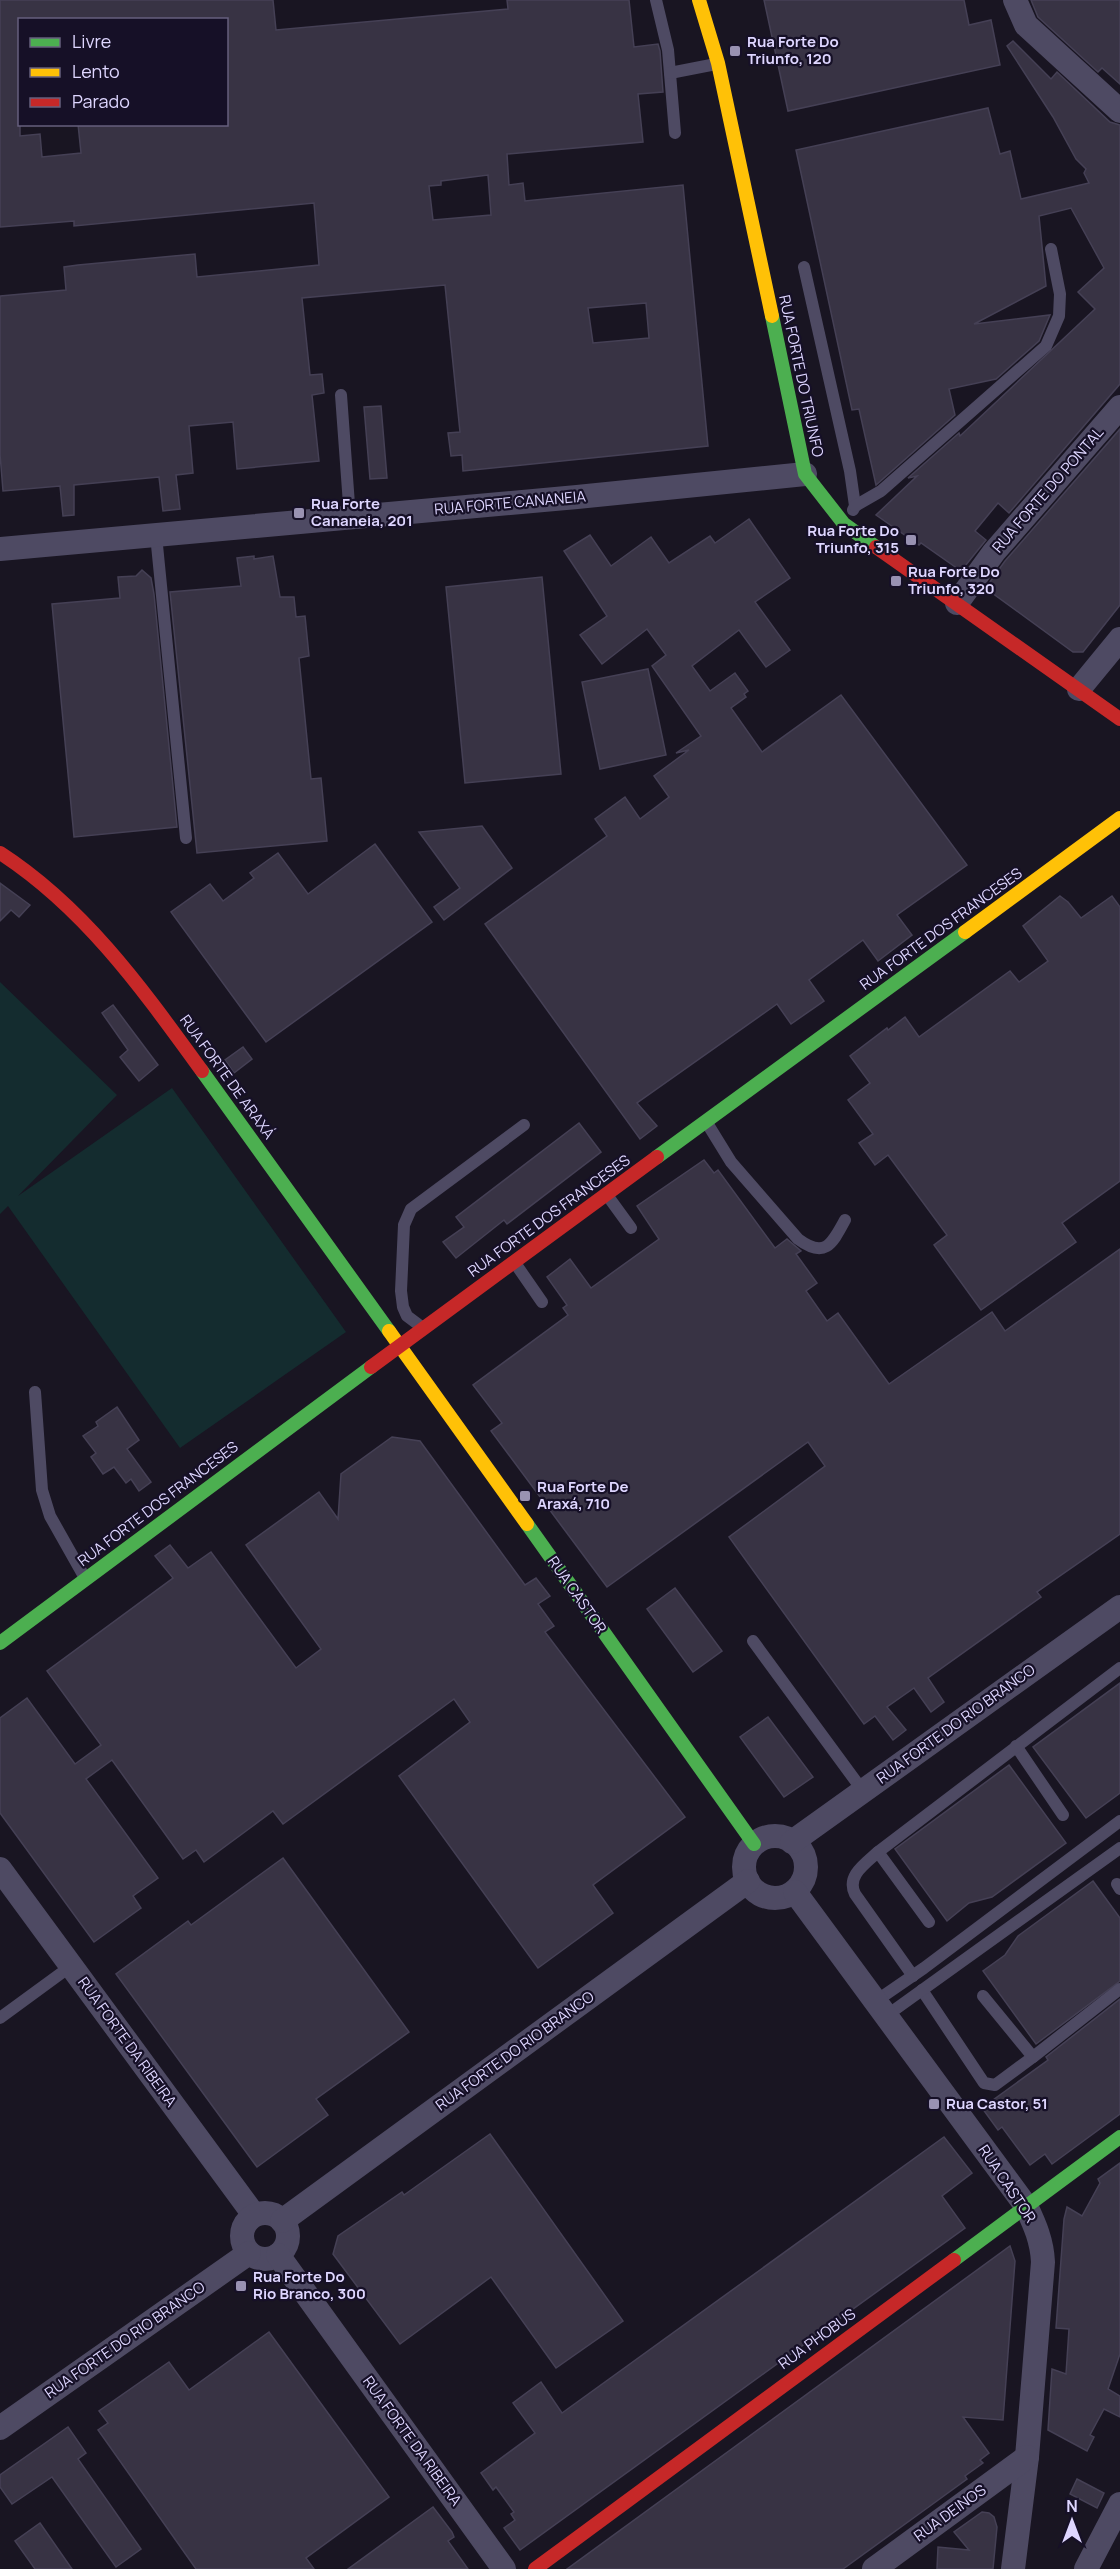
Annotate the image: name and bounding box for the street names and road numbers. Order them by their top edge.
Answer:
street label: RUA FORTE DO TRIUNFO [774,293,829,459]
street label: RUA FORTE DO PONTAL [987,422,1108,557]
street label: RUA FORTE CANANEIA [433,485,587,520]
street label: RUA FORTE DOS FRANCESES [855,863,1026,995]
street label: RUA FORTE DE ARAXÁ [175,1010,280,1144]
street label: RUA FORTE DOS FRANCESES [463,1150,634,1282]
street label: RUA FORTE DOS FRANCESES [73,1436,242,1571]
street label: RUA CASTOR [543,1552,612,1638]
street label: RUA FORTE DO RIO BRANCO [872,1659,1039,1788]
street label: RUA FORTE DA RIBEIRA [73,1972,182,2111]
street label: RUA FORTE DO RIO BRANCO [431,1986,598,2115]
street label: RUA CASTOR [973,2140,1041,2227]
street label: RUA FORTE DO RIO BRANCO [40,2276,209,2403]
street label: RUA PHOBUS [774,2303,860,2374]
street label: RUA FORTE DA RIBEIRA [358,2371,467,2510]
street label: RUA DEINOS [909,2479,990,2546]

